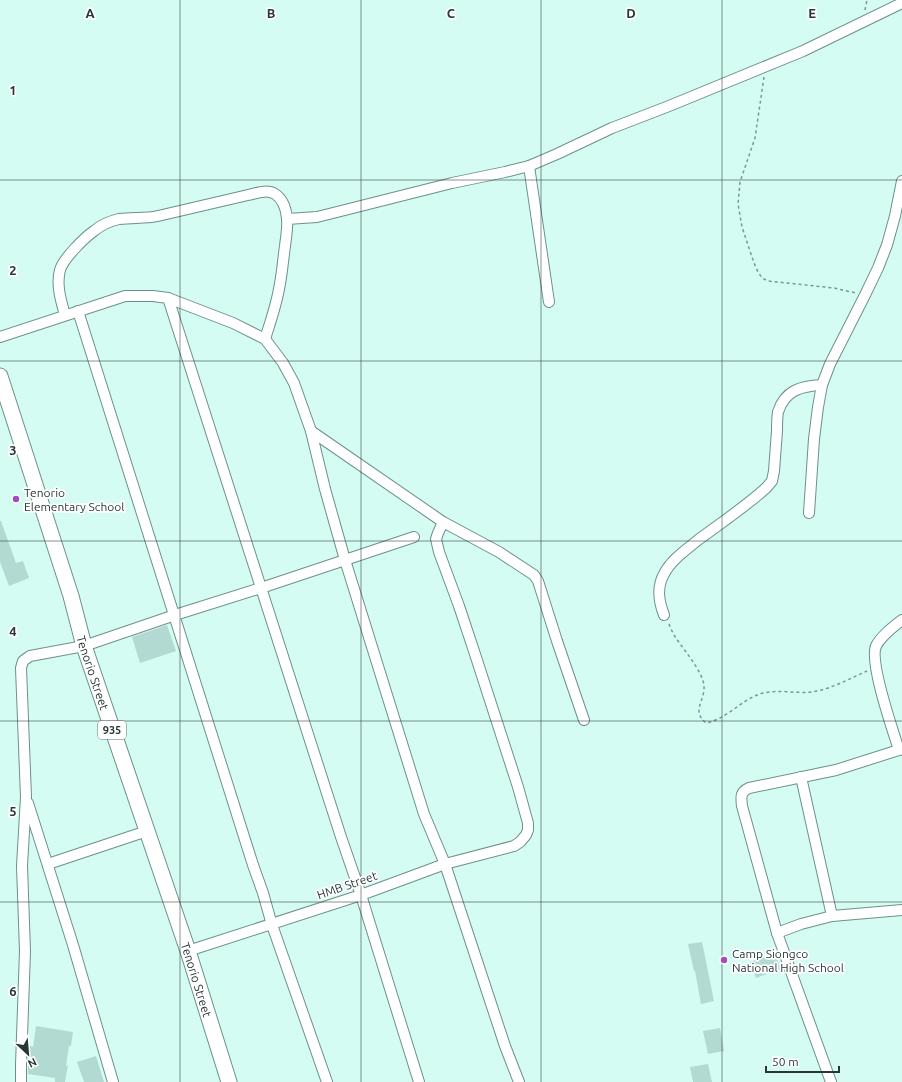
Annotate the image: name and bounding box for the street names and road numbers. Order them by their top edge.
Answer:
street label: Tenorio Street [75,634,112,712]
road number: 935 [98,721,126,739]
street label: HMB Street [315,869,379,901]
street label: Tenorio Street [179,941,215,1019]

